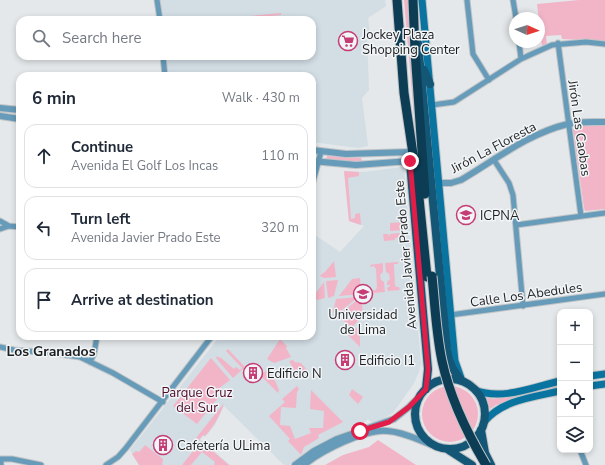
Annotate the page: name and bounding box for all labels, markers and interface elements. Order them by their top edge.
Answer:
north arrow [509,12,545,48]
search box [16,16,316,60]
place label: Jockey Plaza Shopping Center [361,26,460,59]
icon: search [30,27,52,49]
text: Search here [62,28,142,48]
supermarket icon: Jockey Plaza Shopping Center [337,30,359,52]
street label: Jirón Las Caobas [563,78,595,177]
text: 6 min [32,87,76,110]
text: Walk · 430 m [222,89,300,107]
street label: Jirón La Floresta [447,118,539,178]
text: Continue [71,137,133,157]
icon: ahead [33,145,55,167]
text: 110 m [261,147,299,165]
route end [401,152,419,170]
text: Avenida El Golf Los Incas [71,157,218,175]
street label: Avenida Javier Prado Este [391,180,421,330]
school or university icon: ICPNA [455,204,477,226]
place label: ICPNA [480,207,520,225]
text: Turn left [71,209,130,229]
icon: left [33,217,55,239]
text: 320 m [261,219,299,237]
text: Avenida Javier Prado Este [71,229,220,247]
street label: Calle Los Abedules [469,278,583,312]
school or university icon: Universidad de Lima [352,283,374,305]
icon: arrive [33,289,55,311]
text: Arrive at destination [71,290,214,310]
place label: Universidad de Lima [328,306,398,339]
map controls [557,309,593,453]
button: + [557,309,593,345]
district label: Los Granados [7,342,96,361]
button: − [557,345,593,381]
building icon: Edificio I1 [334,349,356,371]
place label: Edificio I1 [359,352,415,370]
building icon: Edificio N [242,362,264,384]
place label: Edificio N [267,365,322,383]
button: locate [557,381,593,417]
park label: Parque Cruz del Sur [161,384,233,417]
button: layers [557,417,593,453]
route start [351,422,369,440]
building icon: Cafetería ULima [152,434,174,456]
place label: Cafetería ULima [177,437,270,455]

